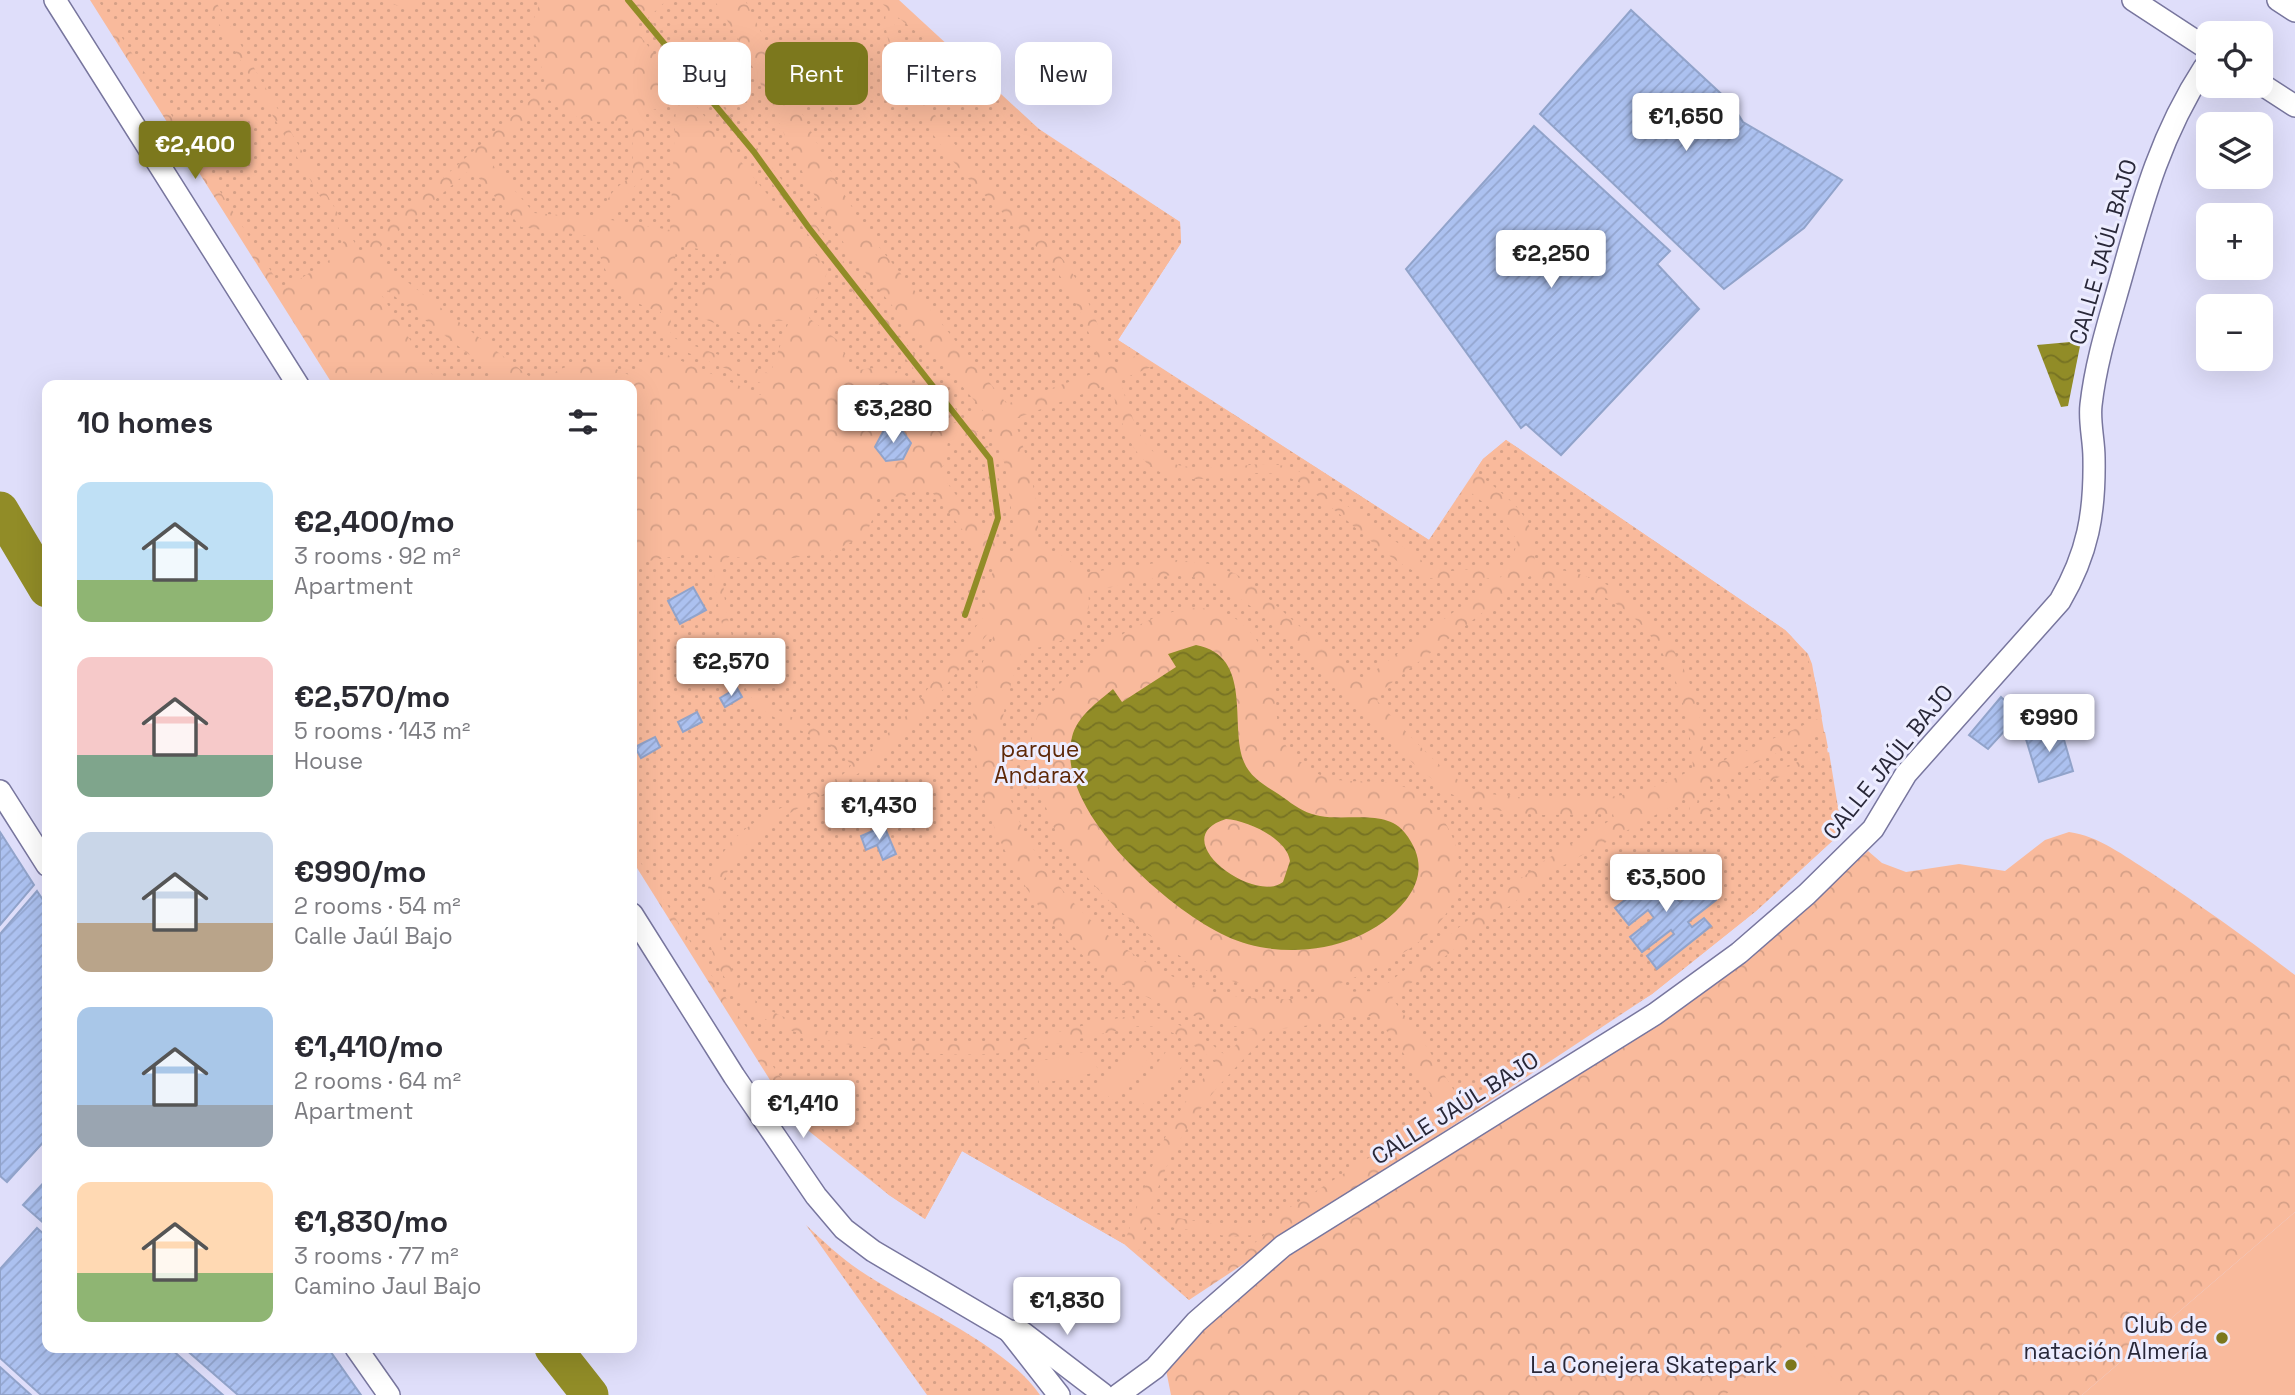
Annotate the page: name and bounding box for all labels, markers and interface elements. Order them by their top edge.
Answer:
map controls [2196,21,2273,371]
button: locate [2196,21,2273,98]
chip: Buy [658,42,751,105]
chip: Rent [765,42,868,105]
chip: Filters [882,42,1001,105]
chip: New [1015,42,1112,105]
pin: €1,650 [1629,94,1743,153]
text: €1,650 [1648,101,1724,131]
button: layers [2196,112,2273,189]
pin: €2,400 [138,122,252,181]
text: €2,400 [155,129,235,159]
street label: CALLE JAÚL BAJO [2062,156,2144,348]
button: + [2196,203,2273,280]
pin: €2,250 [1494,230,1608,290]
text: €2,250 [1512,238,1590,268]
button: − [2196,294,2273,371]
pin: €3,280 [836,386,950,445]
text: €3,280 [854,393,932,423]
text: 10 homes [77,403,213,442]
icon: filters [564,403,602,441]
text: €2,400/mo [294,502,455,541]
icon: home [133,510,217,594]
text: 3 rooms · 92 m² [294,541,461,571]
text: Apartment [294,571,414,601]
pin: €2,570 [674,638,788,698]
text: €2,570 [692,646,770,676]
text: €2,570/mo [294,677,450,716]
street label: CALLE JAÚL BAJO [1816,678,1960,846]
icon: home [133,685,217,769]
pin: €990 [2008,694,2090,754]
text: €990 [2020,702,2078,732]
text: 5 rooms · 143 m² [294,716,470,746]
park label: parque Andarax [994,734,1086,790]
text: House [294,746,363,776]
pin: €1,430 [822,782,936,842]
text: €1,430 [841,790,917,820]
text: €990/mo [294,852,426,891]
pin: €3,500 [1609,855,1723,914]
icon: home [133,860,217,944]
text: €3,500 [1626,862,1706,892]
text: 2 rooms · 54 m² [294,891,461,921]
text: Calle Jaúl Bajo [294,921,453,951]
text: €1,410/mo [294,1027,443,1066]
icon: home [133,1035,217,1119]
street label: CALLE JAÚL BAJO [1366,1044,1544,1172]
text: 2 rooms · 64 m² [294,1066,461,1096]
pin: €1,410 [746,1080,860,1140]
text: €1,410 [767,1088,839,1118]
text: Apartment [294,1096,414,1126]
text: €1,830/mo [294,1202,448,1241]
icon: home [133,1210,217,1294]
text: 3 rooms · 77 m² [294,1241,459,1271]
text: Camino Jaul Bajo [294,1271,482,1301]
pin: €1,830 [1010,1278,1124,1337]
text: €1,830 [1029,1285,1105,1315]
place label: Club de natación Almería [2024,1310,2208,1366]
marker: Club de natación Almería [2214,1330,2230,1346]
place label: La Conejera Skatepark [1530,1350,1777,1380]
marker: La Conejera Skatepark [1783,1357,1799,1373]

